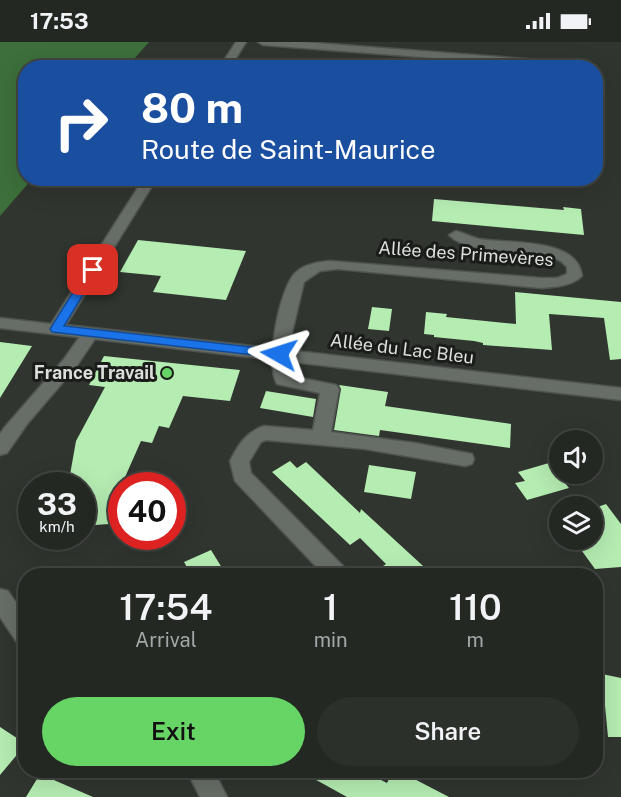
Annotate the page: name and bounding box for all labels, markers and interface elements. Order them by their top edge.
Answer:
text: 17:53 [30,8,89,34]
text: 80 m [141,83,243,132]
icon: right [42,84,120,162]
text: Route de Saint-Maurice [141,133,436,165]
street label: Allée des Primevères [378,237,554,270]
pin [67,244,118,295]
icon: arrive [76,253,109,286]
position arrow [247,322,311,386]
street label: Allée du Lac Bleu [329,329,475,368]
place label: France Travail [34,362,155,383]
marker: France Travail [160,366,174,380]
map controls [549,430,603,550]
button: sound [549,430,603,484]
speed limit sign: 40 [108,472,186,550]
text: 33 [37,486,77,522]
button: layers [549,496,603,550]
text: km/h [39,518,75,535]
text: 17:54 [119,586,212,628]
text: 1 [323,586,338,628]
text: 110 [449,586,502,628]
text: Arrival [135,628,197,652]
text: min [314,628,348,652]
text: m [467,628,484,652]
button: Exit [42,697,305,766]
button: Share [317,697,579,766]

